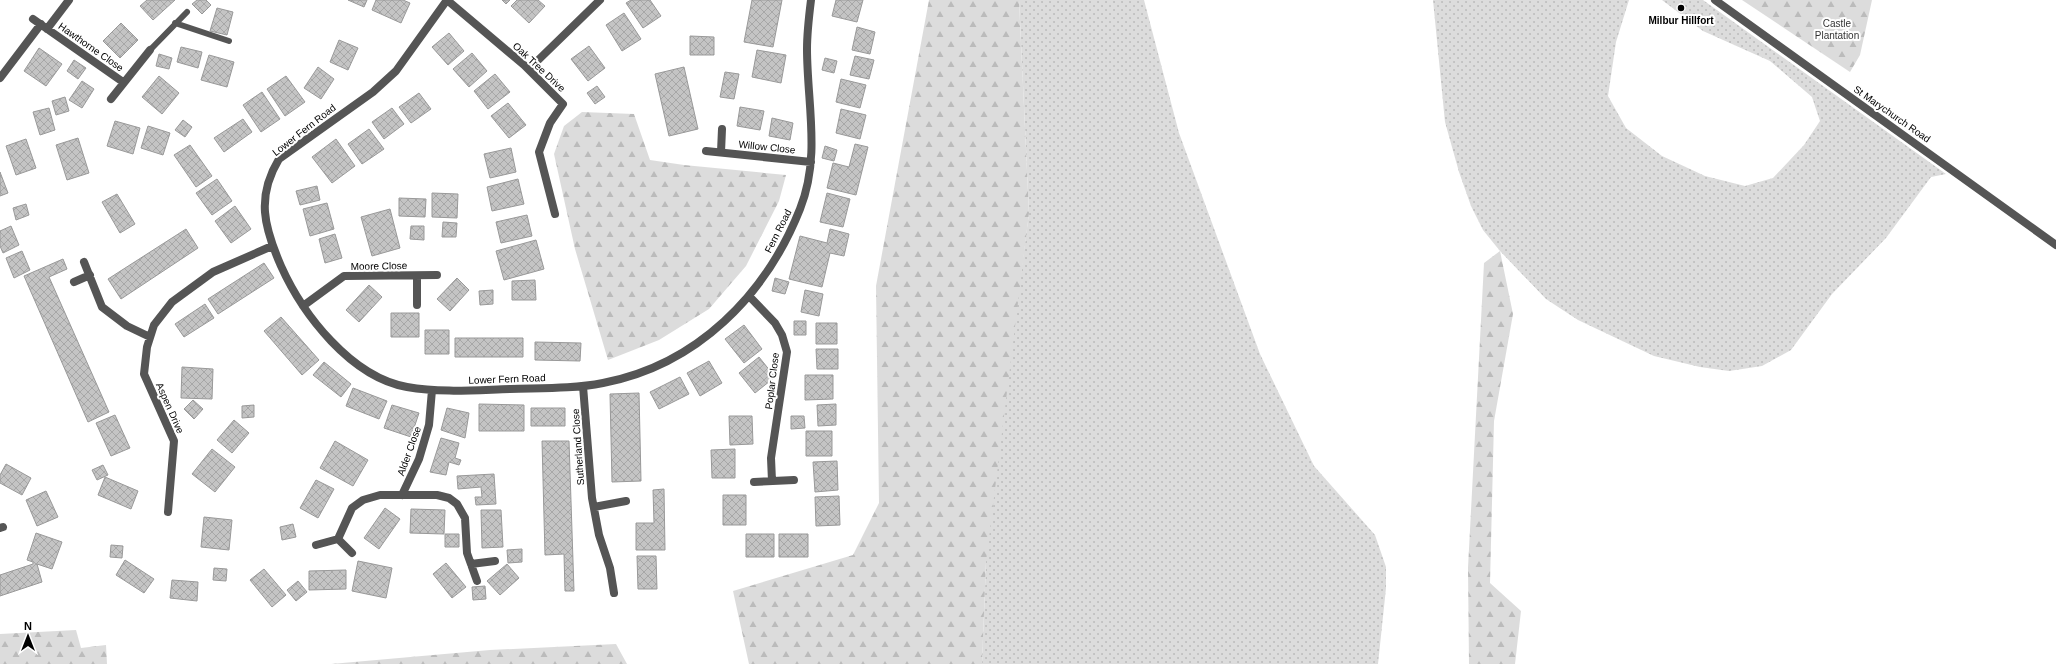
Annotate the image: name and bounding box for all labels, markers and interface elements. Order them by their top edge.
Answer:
marker: Milbur Hillfort [1676,3,1686,13]
place label: Milbur Hillfort [1649,15,1714,26]
park label: Castle Plantation [1815,18,1859,41]
street label: Hawthorne Close [56,20,126,74]
street label: Oak Tree Drive [511,40,568,94]
street label: St Marychurch Road [1852,83,1932,145]
street label: Lower Fern Road [270,102,338,158]
street label: Willow Close [738,139,796,156]
street label: Fern Road [762,207,794,255]
street label: Moore Close [351,260,408,272]
street label: Poplar Close [763,351,781,410]
street label: Lower Fern Road [468,372,546,386]
street label: Aspen Drive [154,381,186,436]
street label: Sutherland Close [570,408,586,486]
street label: Alder Close [395,424,423,477]
north arrow [8,616,48,656]
text: N [24,620,32,632]

